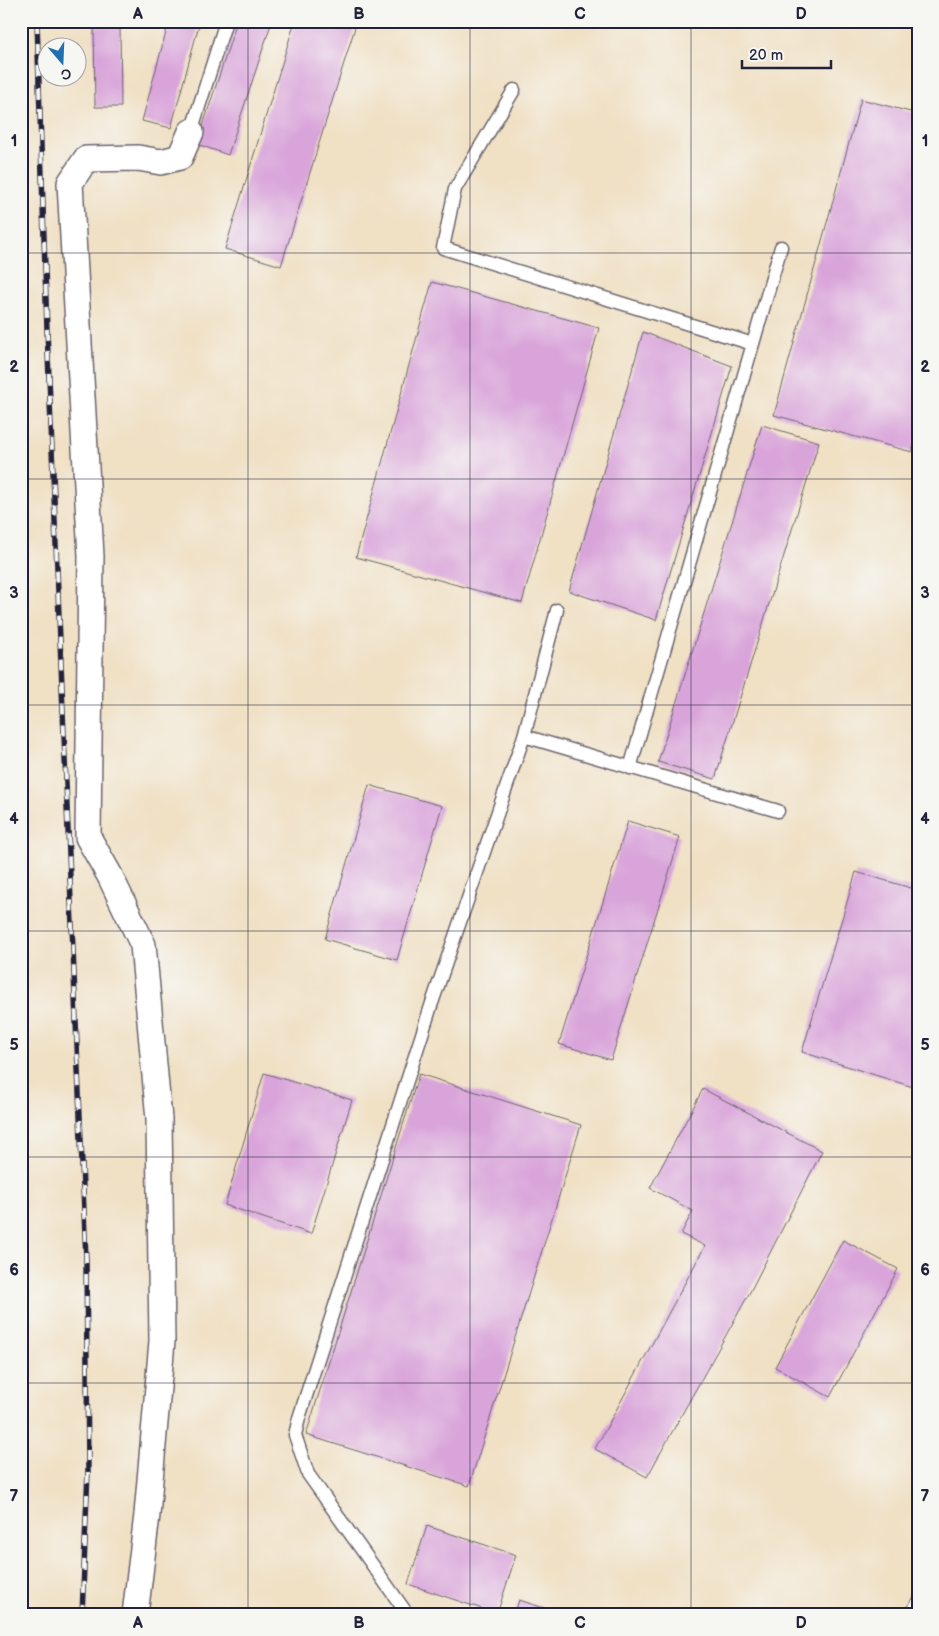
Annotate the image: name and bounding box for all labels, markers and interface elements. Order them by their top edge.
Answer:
text: A [132,5,143,24]
text: B [353,5,365,24]
text: C [574,5,586,24]
text: D [795,5,807,24]
north arrow [38,38,88,88]
scale bar [742,38,830,70]
text: 20 m [749,46,783,65]
text: С [58,64,73,84]
text: 1 [11,132,17,151]
text: 1 [922,132,928,151]
text: 2 [9,358,19,377]
text: 2 [920,358,930,377]
text: 3 [9,584,19,603]
text: 3 [920,584,930,603]
text: 4 [9,810,19,829]
text: 4 [920,810,930,829]
text: 5 [9,1036,19,1055]
text: 5 [920,1036,930,1055]
text: 6 [9,1261,19,1280]
text: 6 [920,1261,930,1280]
text: 7 [10,1487,19,1506]
text: 7 [921,1487,930,1506]
text: A [132,1614,143,1633]
text: B [353,1614,365,1633]
text: C [574,1614,586,1633]
text: D [795,1614,807,1633]

